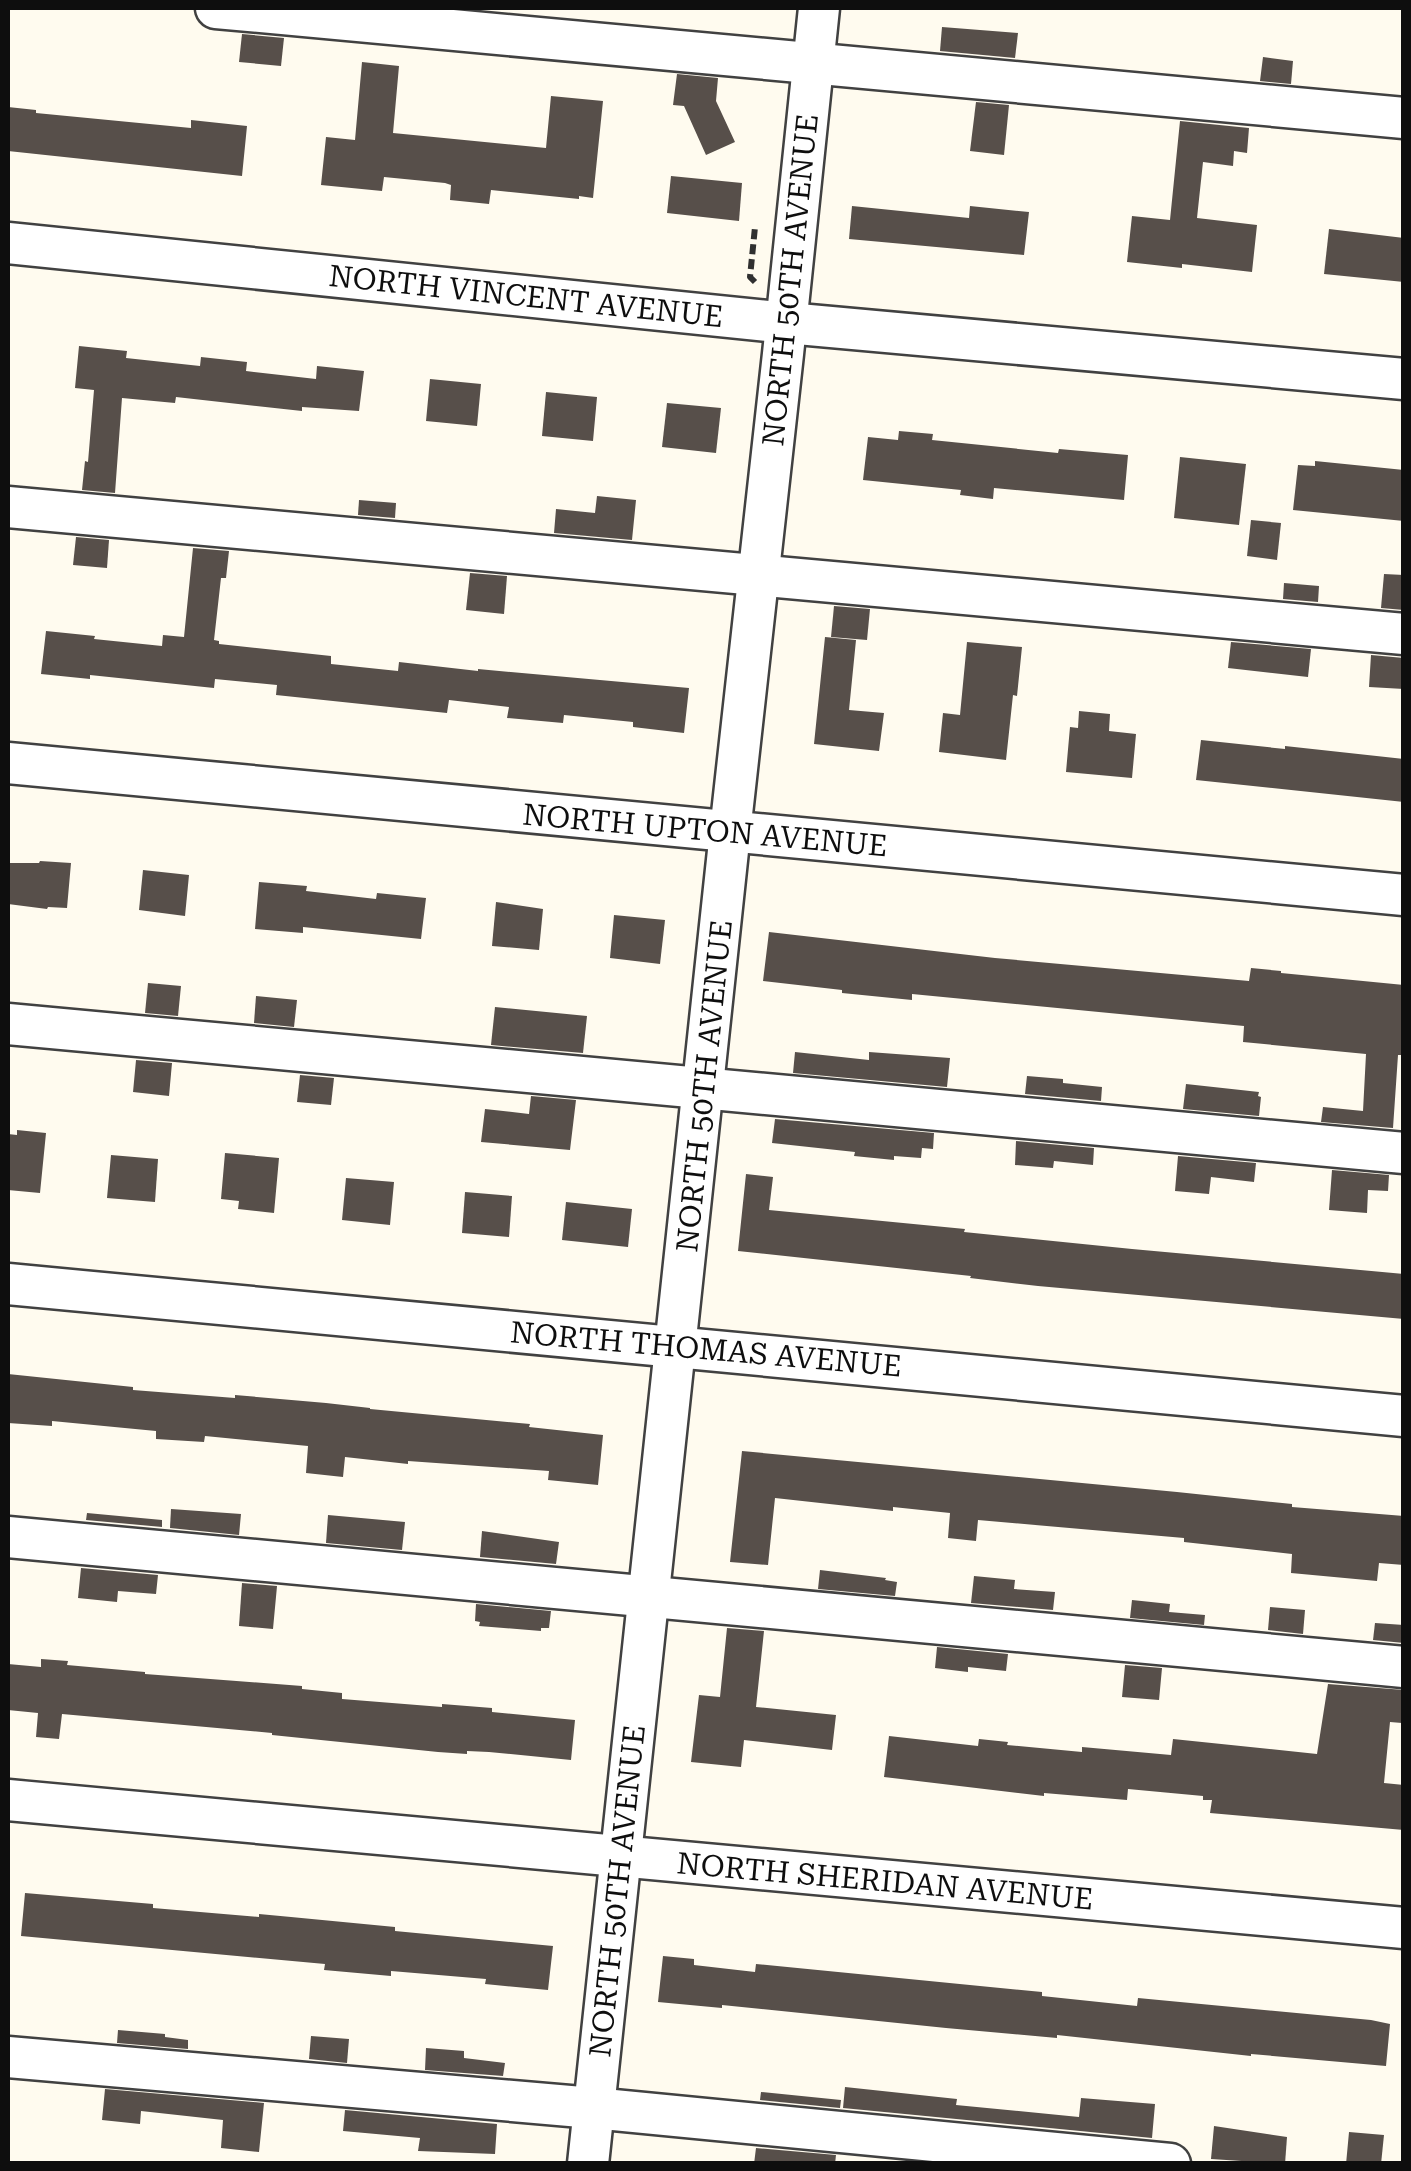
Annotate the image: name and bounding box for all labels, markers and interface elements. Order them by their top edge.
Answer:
street label: NORTH 50TH AVENUE [755,112,825,448]
street label: NORTH VINCENT AVENUE [327,258,725,334]
street label: NORTH UPTON AVENUE [521,797,889,863]
street label: NORTH 50TH AVENUE [669,918,739,1254]
street label: NORTH THOMAS AVENUE [509,1314,903,1384]
street label: NORTH 50TH AVENUE [582,1723,652,2059]
street label: NORTH SHERIDAN AVENUE [675,1845,1095,1917]

